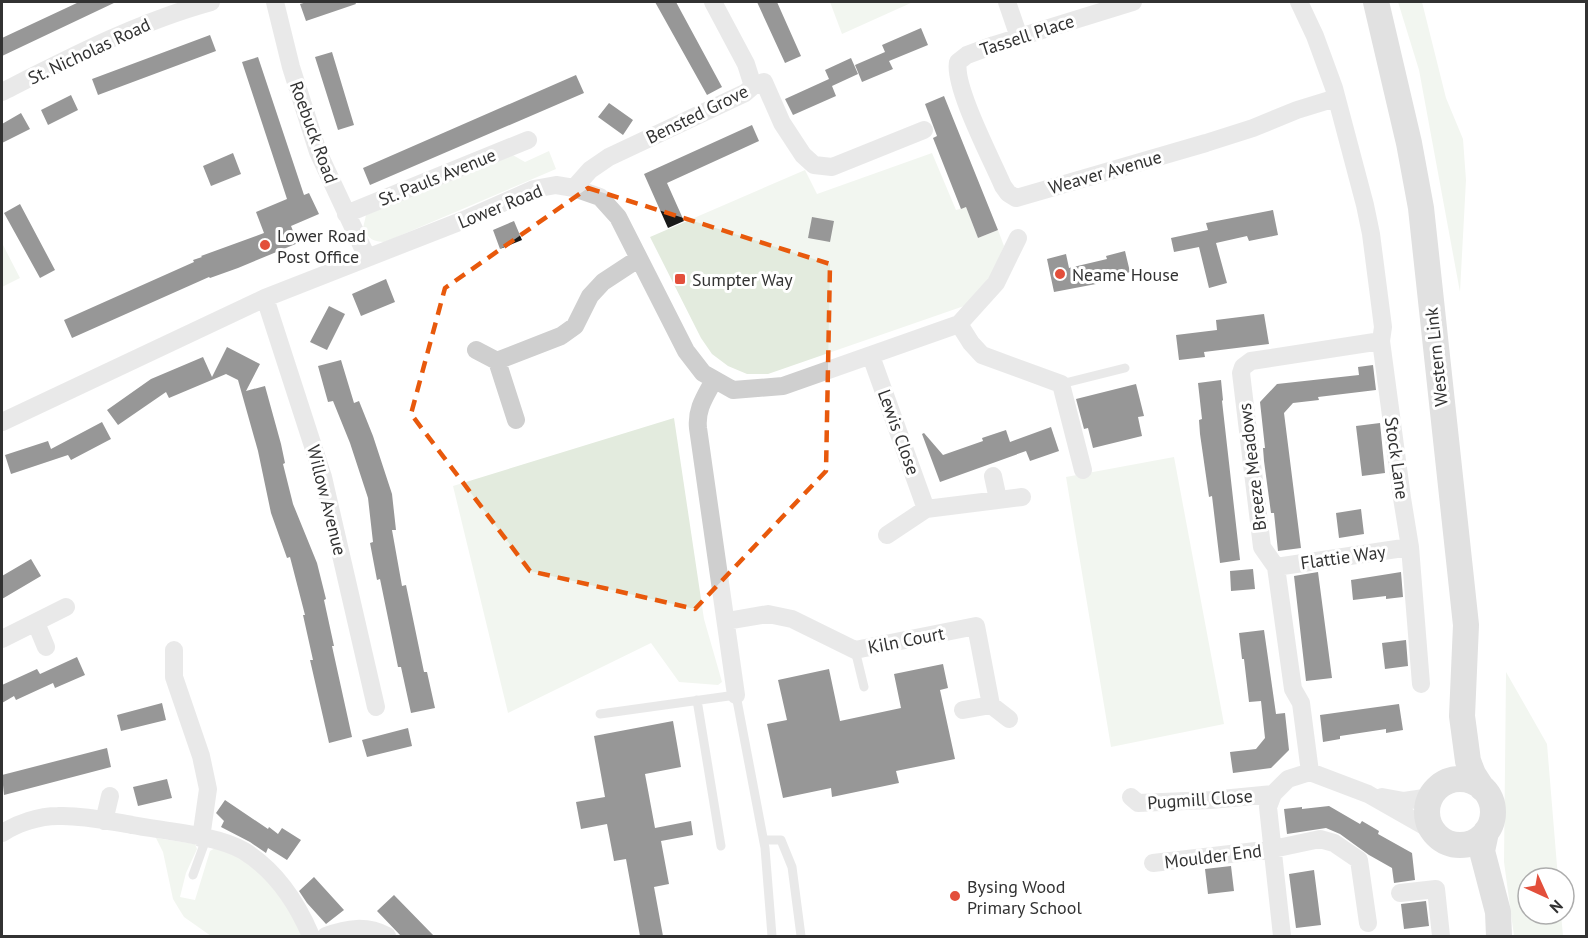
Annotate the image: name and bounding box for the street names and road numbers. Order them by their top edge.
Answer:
street label: Tassell Place [977,9,1077,61]
street label: St. Nicholas Road [24,13,154,89]
street label: Roebuck Road [285,78,343,186]
street label: Bensted Grove [642,79,752,149]
street label: St. Pauls Avenue [375,143,499,211]
street label: Weaver Avenue [1046,145,1164,199]
street label: Lower Road [454,179,546,233]
street label: Western Link [1419,306,1453,408]
street label: Lewis Close [873,386,925,478]
street label: Breeze Meadows [1233,402,1271,532]
street label: Stock Lane [1380,415,1414,501]
street label: Willow Avenue [302,442,352,558]
street label: Flattie Way [1299,540,1388,574]
street label: Kiln Court [866,621,946,659]
street label: Pugmill Close [1147,784,1253,814]
street label: Moulder End [1163,839,1263,873]

